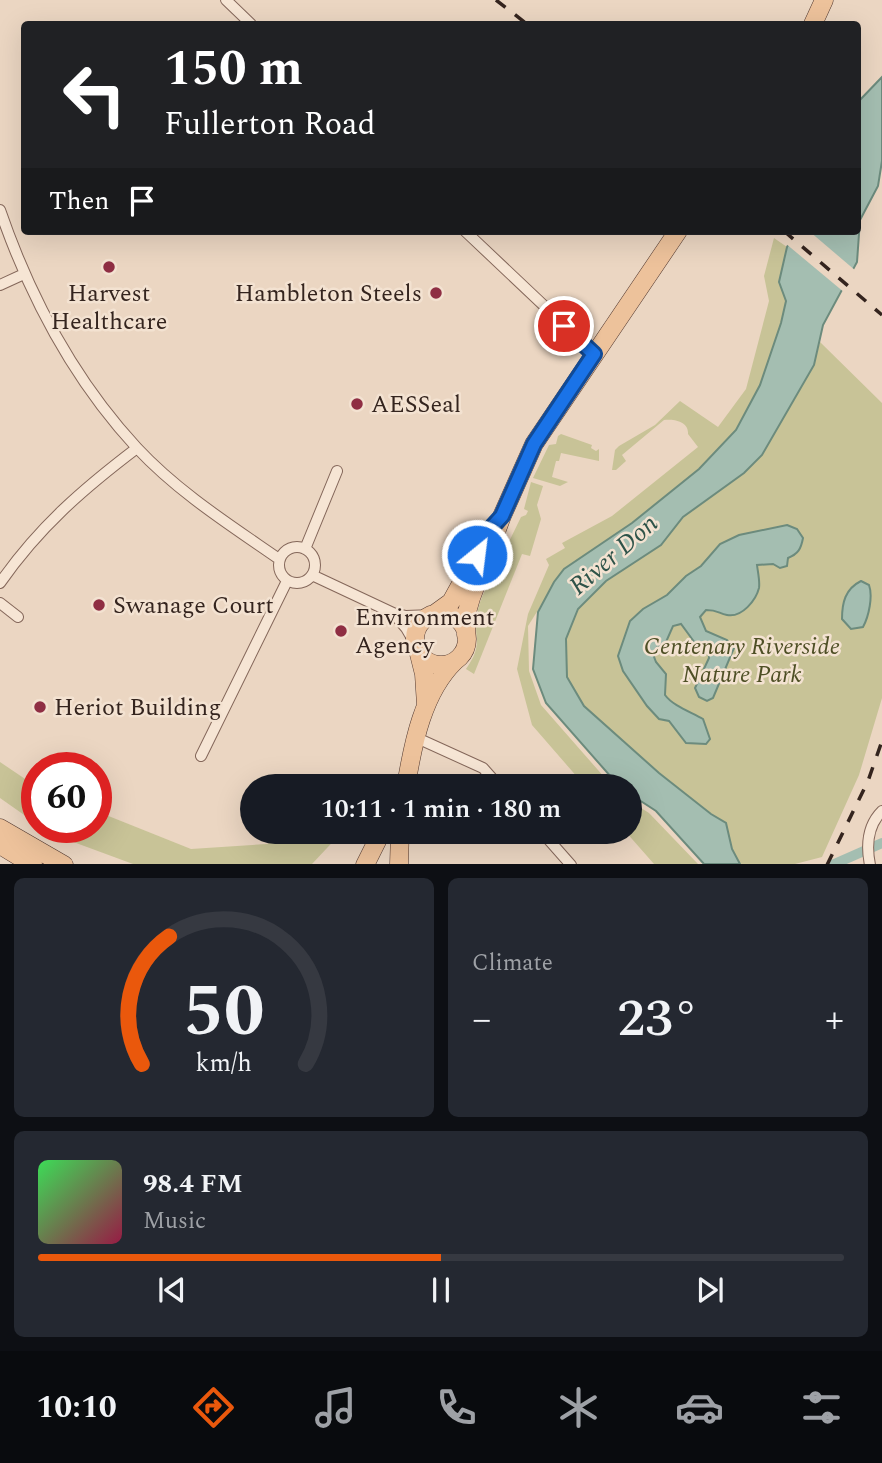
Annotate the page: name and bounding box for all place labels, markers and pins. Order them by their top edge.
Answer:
marker: Harvest Healthcare [101,259,117,275]
place label: Harvest Healthcare [51,276,167,340]
place label: Hambleton Steels [235,276,422,312]
marker: Hambleton Steels [428,285,444,301]
pin [534,296,594,356]
place label: AESSeal [371,387,461,423]
marker: AESSeal [349,396,365,412]
place label: Swanage Court [113,588,274,624]
marker: Swanage Court [91,597,107,613]
place label: Environment Agency [355,600,495,664]
marker: Environment Agency [333,623,349,639]
place label: Heriot Building [54,690,221,726]
marker: Heriot Building [32,699,48,715]

